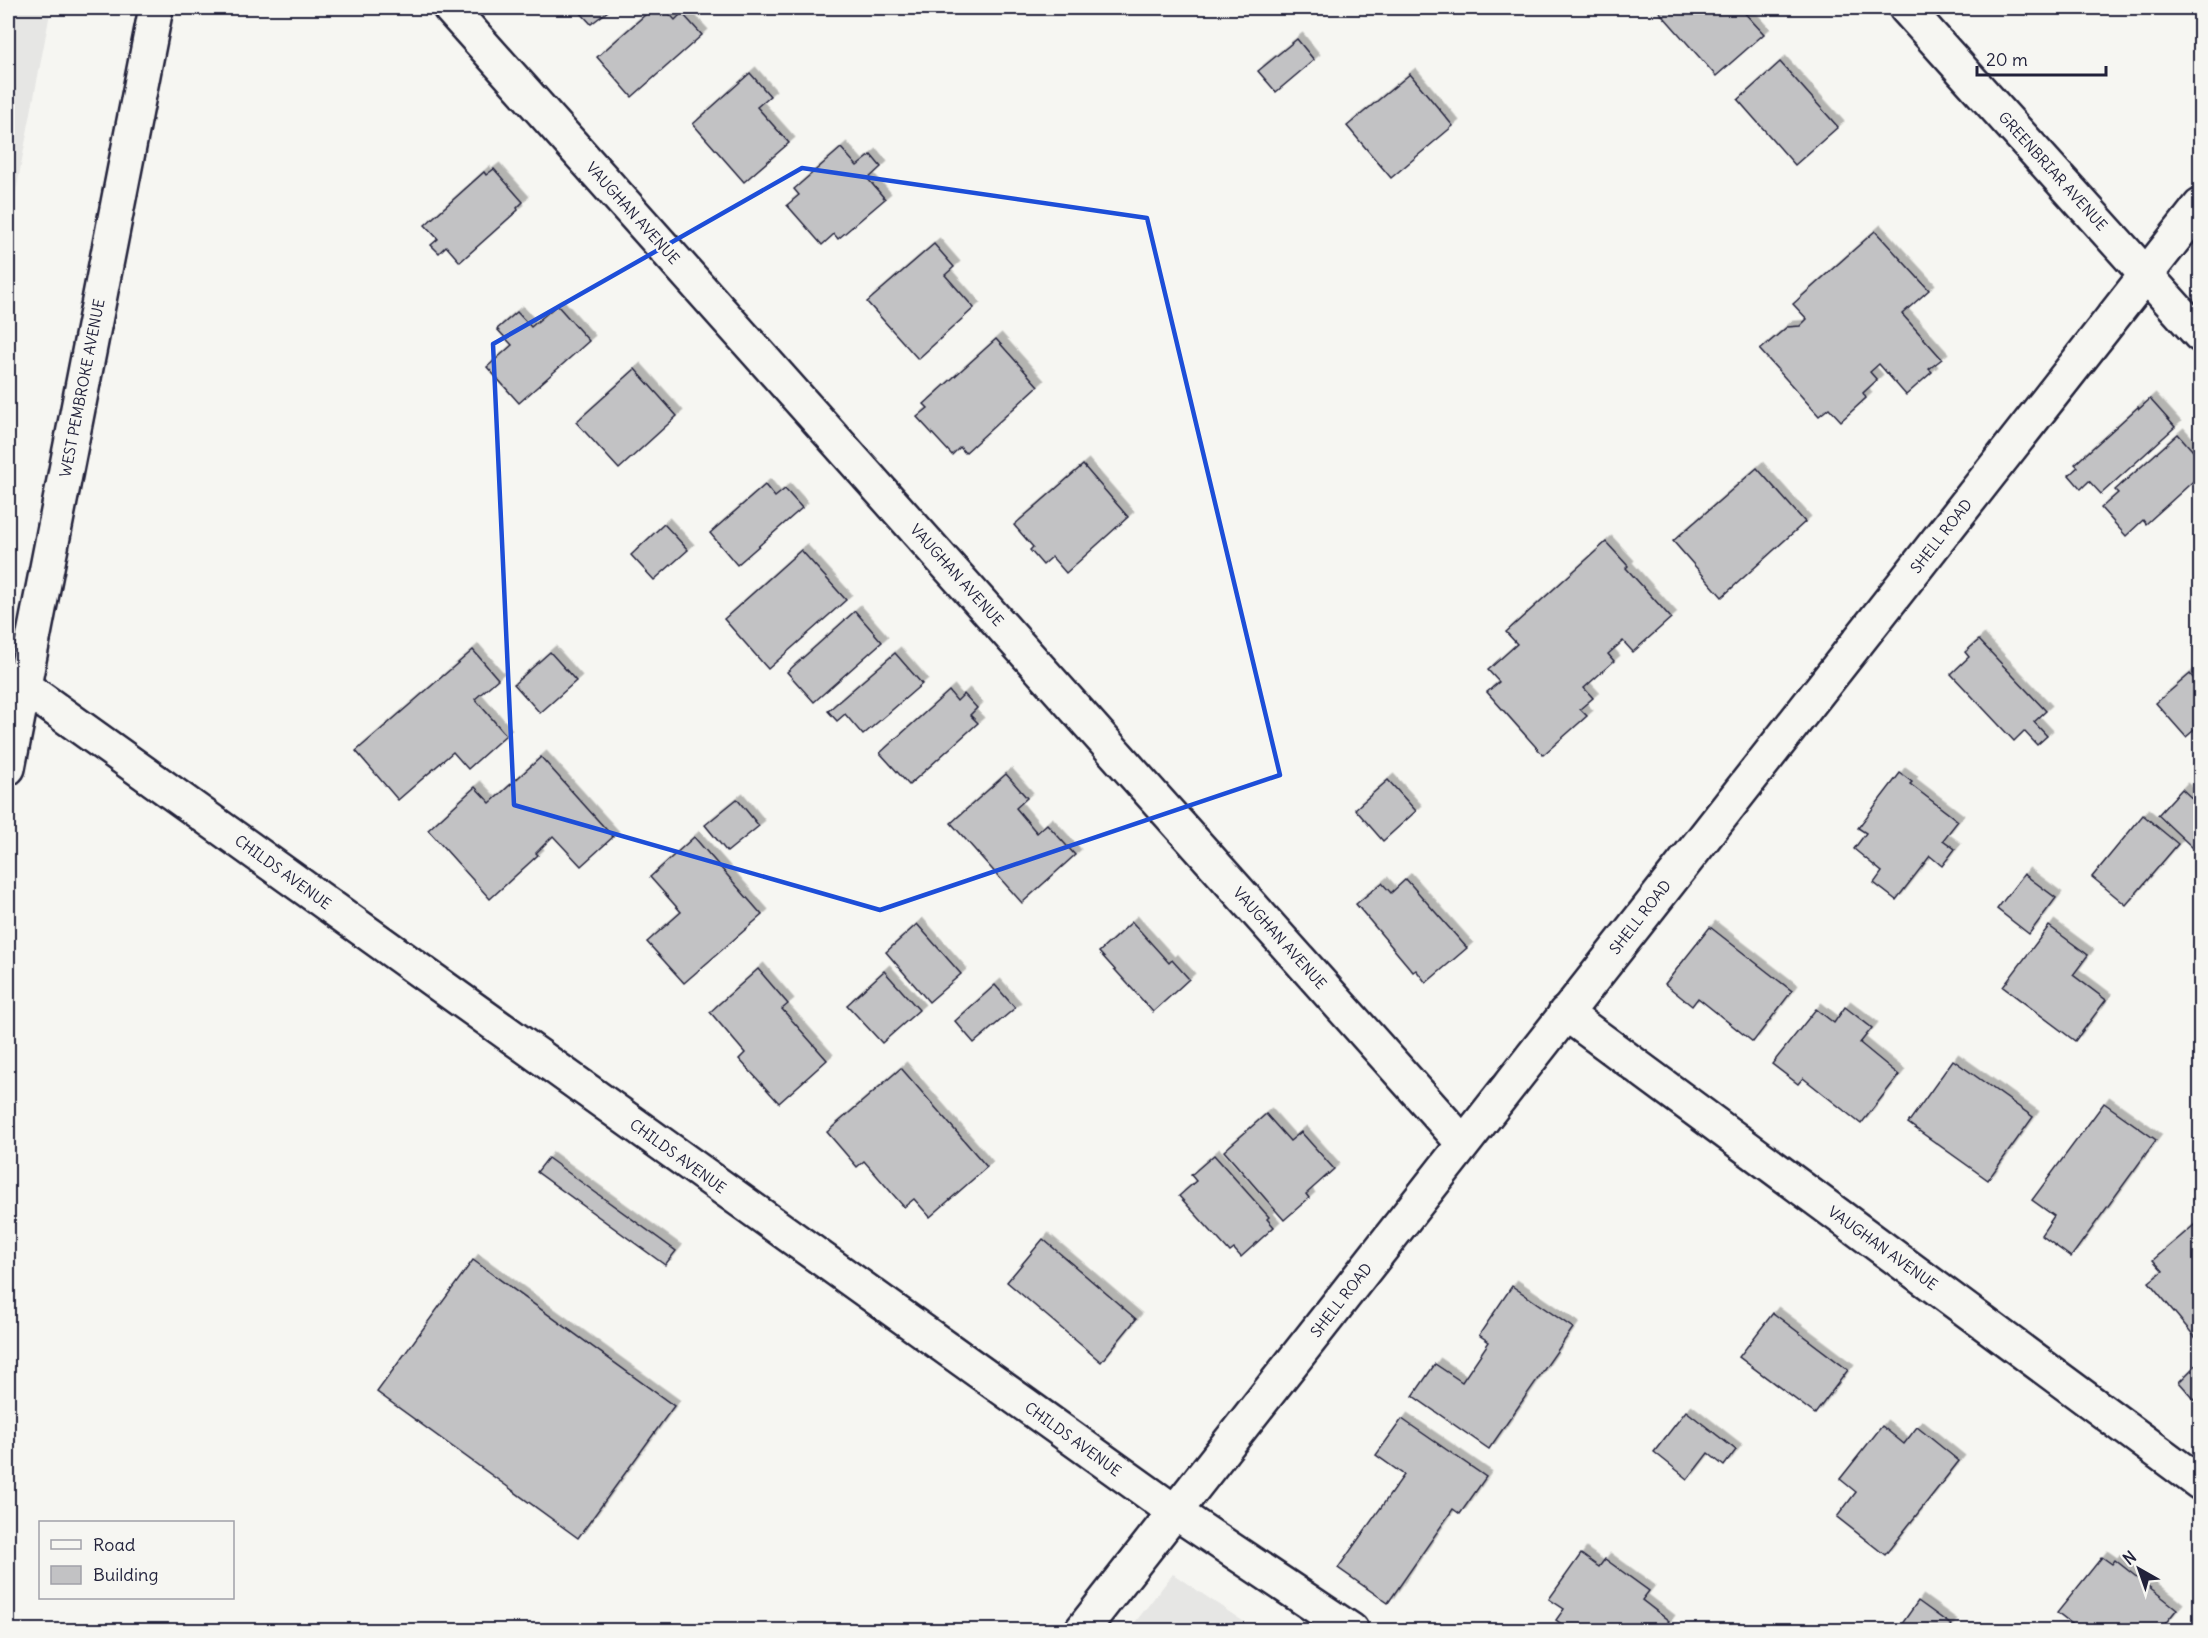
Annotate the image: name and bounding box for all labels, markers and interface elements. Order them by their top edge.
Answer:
scale bar [1977,39,2106,77]
text: 20 m [1986,48,2028,71]
street label: GREENBRIAR AVENUE [1995,108,2112,235]
street label: VAUGHAN AVENUE [582,158,684,268]
street label: WEST PEMBROKE AVENUE [55,297,109,479]
street label: SHELL ROAD [1906,495,1976,577]
street label: VAUGHAN AVENUE [906,520,1008,630]
street label: CHILDS AVENUE [231,831,335,913]
street label: SHELL ROAD [1605,876,1675,958]
street label: VAUGHAN AVENUE [1229,883,1331,993]
street label: CHILDS AVENUE [626,1115,730,1197]
street label: VAUGHAN AVENUE [1825,1202,1942,1294]
street label: SHELL ROAD [1306,1259,1376,1341]
street label: CHILDS AVENUE [1021,1398,1125,1480]
legend [39,1521,234,1599]
text: Road [93,1533,136,1556]
north arrow [2109,1539,2169,1599]
text: N [2119,1546,2140,1569]
text: Building [93,1563,158,1586]

